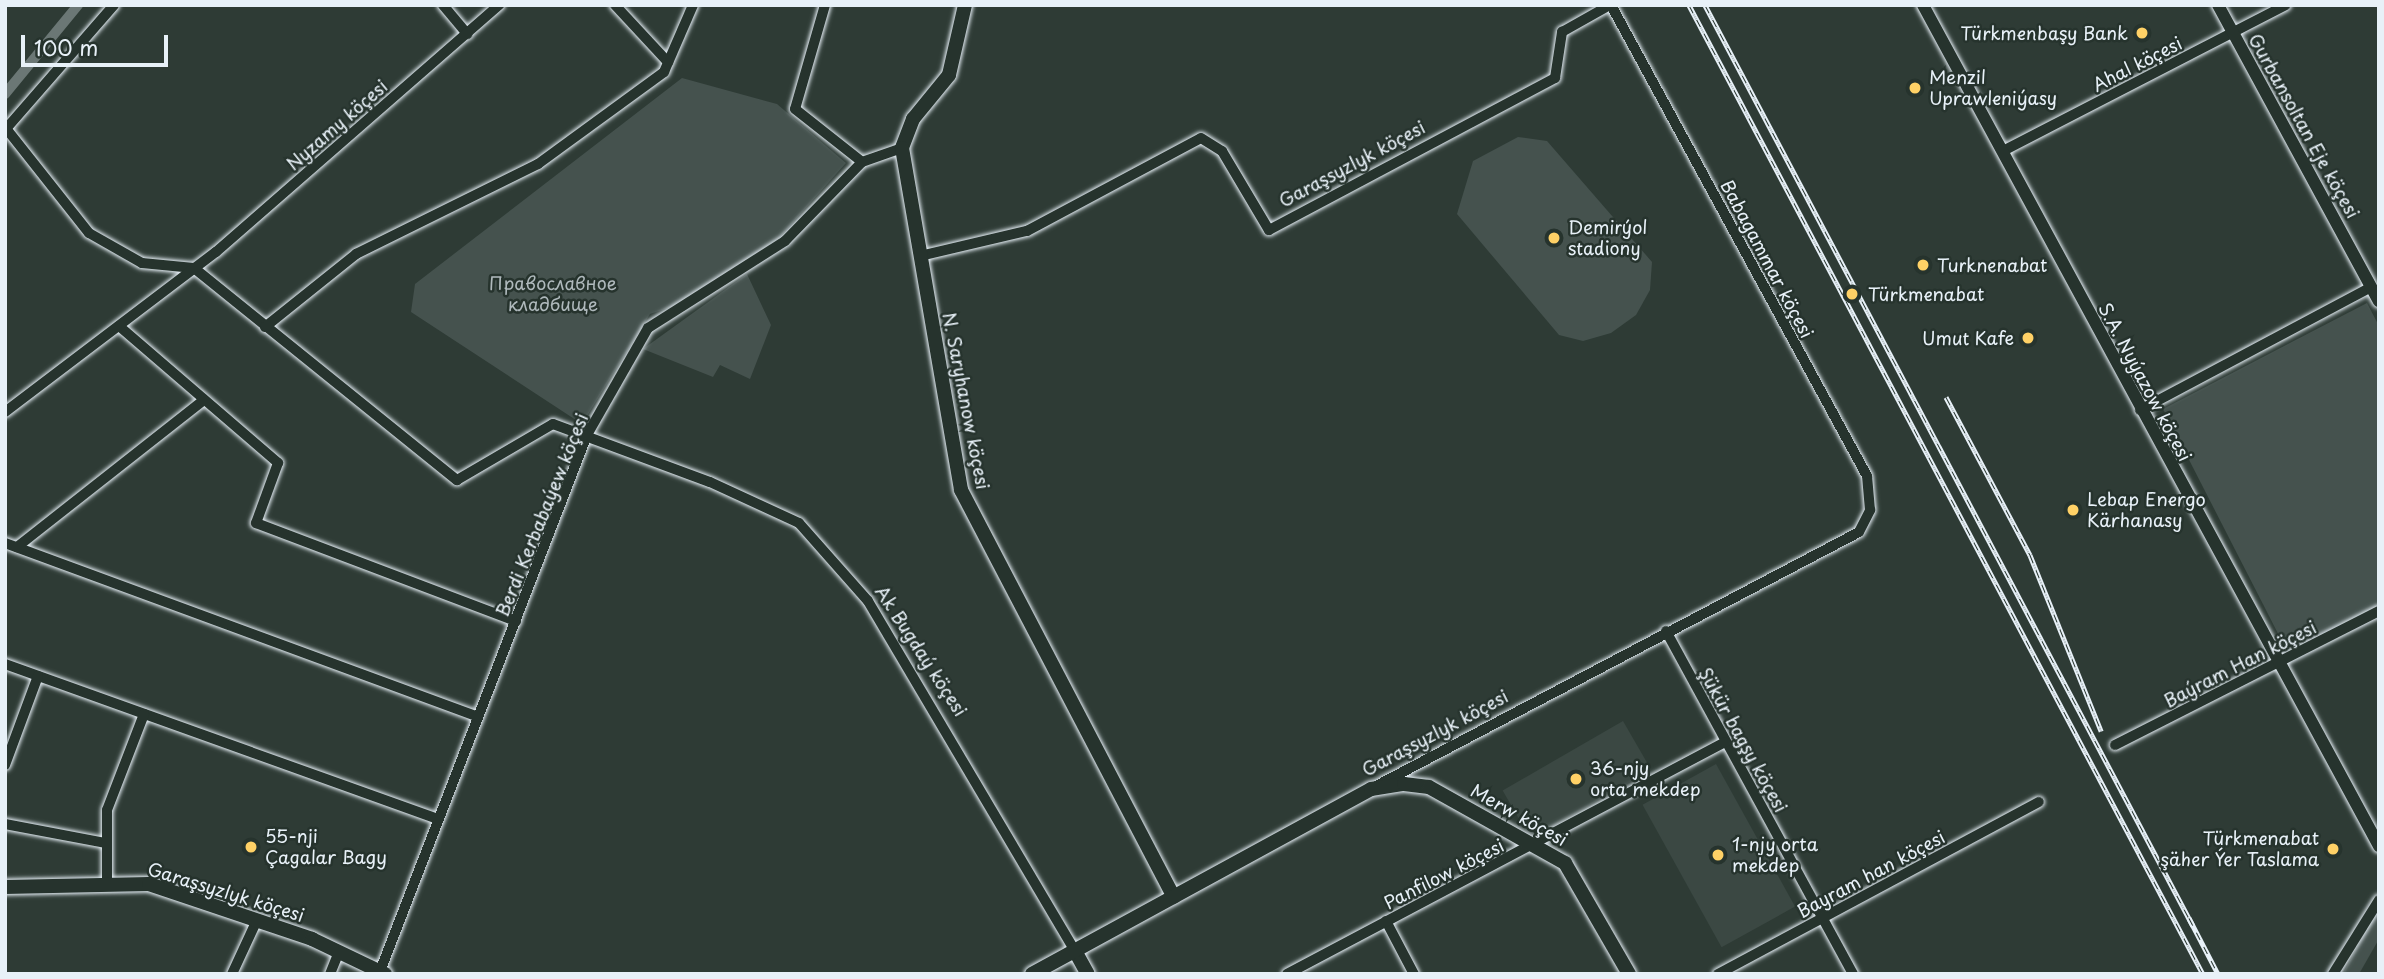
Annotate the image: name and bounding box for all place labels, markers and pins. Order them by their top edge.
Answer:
place label: Türkmenbaşy Bank [1960,22,2128,44]
marker: Türkmenbaşy Bank [2134,25,2150,41]
place label: Menzil Uprawleniýasy [1929,67,2057,110]
marker: Menzil Uprawleniýasy [1907,80,1923,96]
place label: Demirýol stadiony [1568,217,1648,260]
marker: Demirýol stadiony [1546,230,1562,246]
place label: Turknenabat [1937,254,2047,276]
marker: Turknenabat [1915,257,1931,273]
place label: Türkmenabat [1868,283,1984,305]
marker: Türkmenabat [1842,284,1862,304]
place label: Umut Kafe [1921,327,2014,349]
marker: Umut Kafe [2020,330,2036,346]
place label: Lebap Energo Kärhanasy [2087,489,2205,532]
marker: Lebap Energo Kärhanasy [2065,502,2081,518]
place label: 36-njy orta mekdep [1590,758,1700,800]
marker: 36-njy orta mekdep [1568,771,1584,787]
place label: 55-nji Çagalar Bagy [265,826,387,868]
place label: Türkmenabat şäher Ýer Taslama [2159,828,2319,870]
place label: 1-njy orta mekdep [1732,834,1818,876]
marker: 55-nji Çagalar Bagy [243,839,259,855]
marker: Türkmenabat şäher Ýer Taslama [2325,841,2341,857]
marker: 1-njy orta mekdep [1710,847,1726,863]

